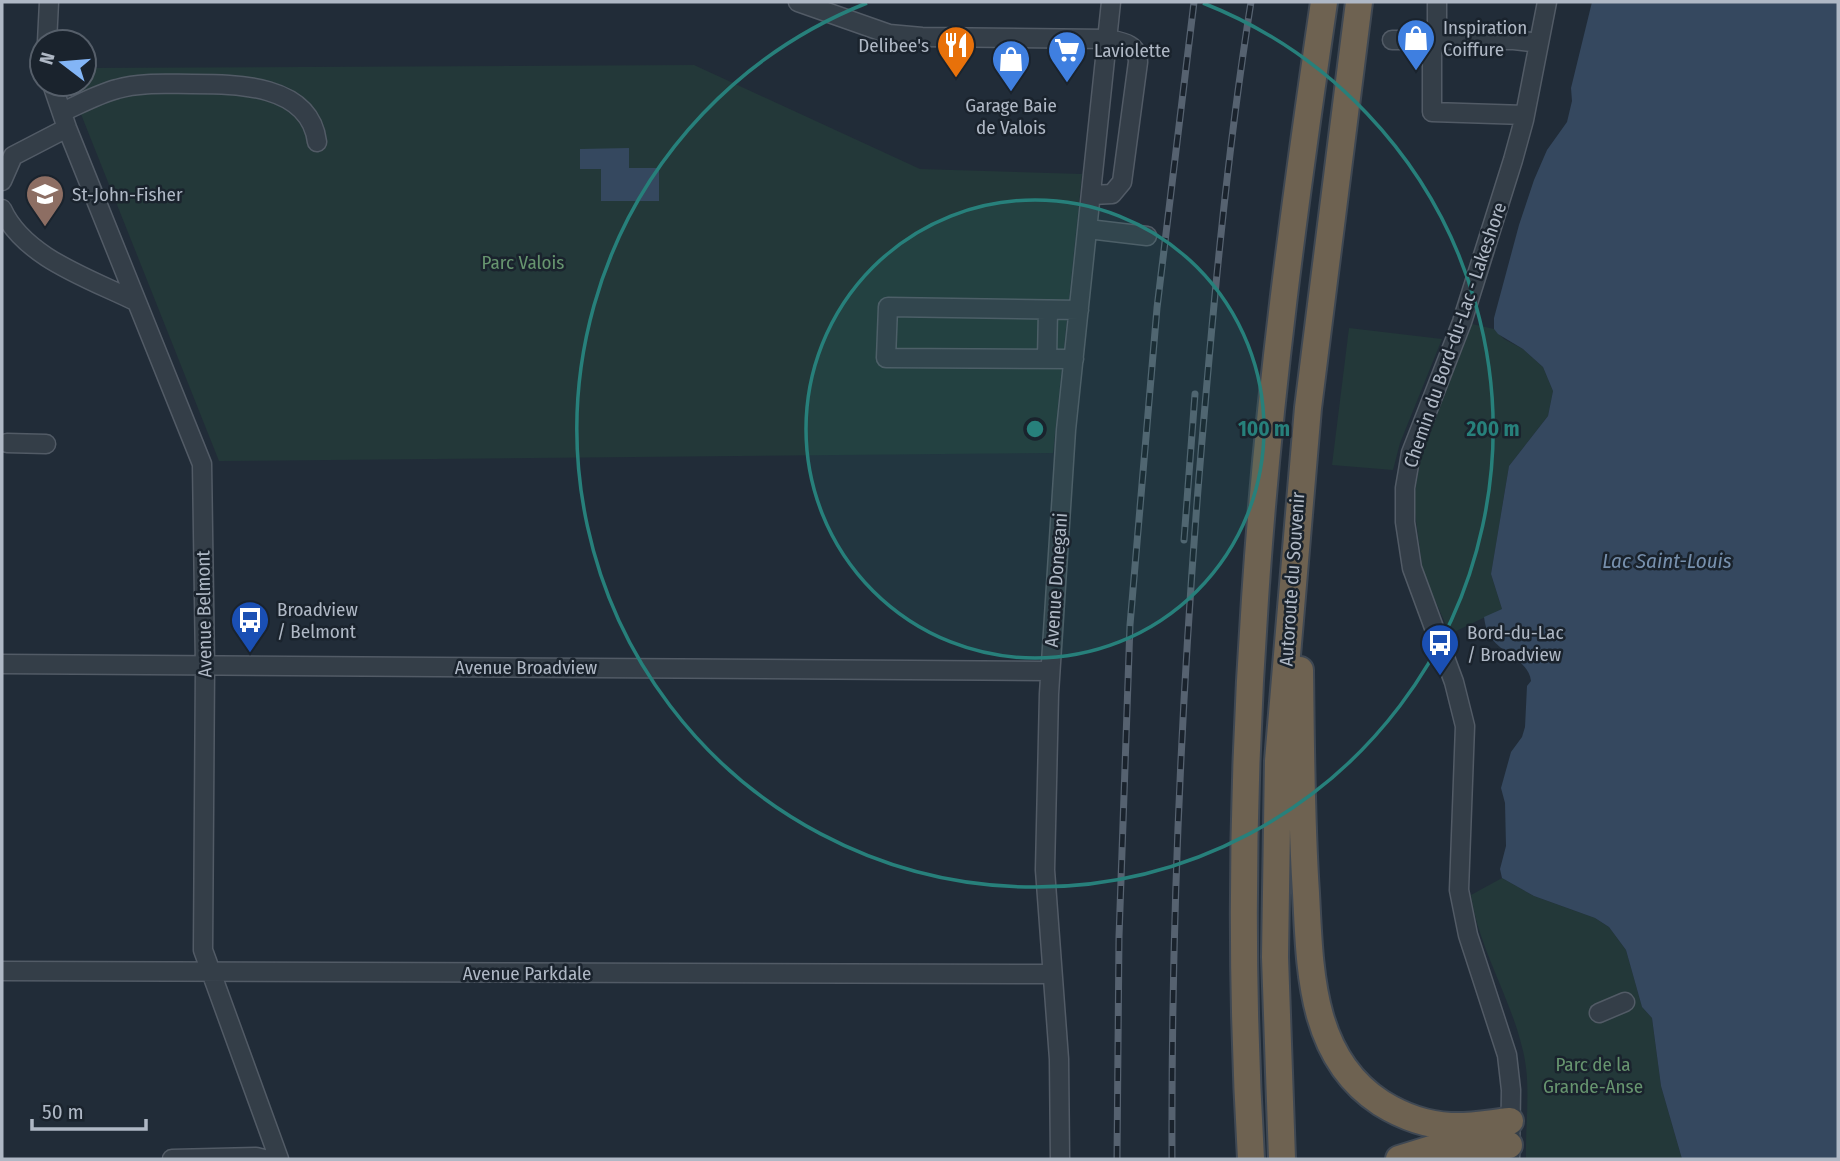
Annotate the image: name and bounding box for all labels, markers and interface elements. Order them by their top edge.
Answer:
place label: Inspiration Coiffure [1443,16,1527,61]
shop icon: Inspiration Coiffure [1395,17,1437,72]
restaurant icon: Delibee's [935,24,977,79]
north arrow [28,28,98,98]
supermarket icon: Laviolette [1046,29,1088,84]
place label: Delibee's [858,34,929,57]
shop icon: Garage Baie de Valois [990,38,1032,93]
place label: Laviolette [1094,39,1170,62]
text: N [35,50,60,67]
place label: Garage Baie de Valois [965,94,1057,139]
school or university icon: St-John-Fisher [24,173,66,228]
place label: St-John-Fisher [72,183,183,206]
street label: Chemin du Bord-du-Lac - Lakeshore [1399,199,1511,471]
park label: Parc Valois [482,251,564,274]
text: 100 m [1238,416,1290,442]
text: 200 m [1465,416,1520,442]
centre of rings [1023,417,1047,441]
street label: Autoroute du Souvenir [1274,491,1310,667]
street label: Avenue Donegani [1040,512,1072,648]
water label: Lac Saint-Louis [1602,548,1732,574]
street label: Avenue Belmont [191,549,217,678]
place label: Broadview / Belmont [277,598,358,643]
bus stop icon: Broadview / Belmont [229,599,271,654]
place label: Bord-du-Lac / Broadview [1467,621,1564,666]
bus stop icon: Bord-du-Lac / Broadview [1419,622,1461,677]
street label: Avenue Broadview [455,656,598,679]
street label: Avenue Parkdale [463,962,591,985]
park label: Parc de la Grande-Anse [1543,1053,1643,1098]
scale bar [32,1088,145,1132]
text: 50 m [42,1099,84,1125]

